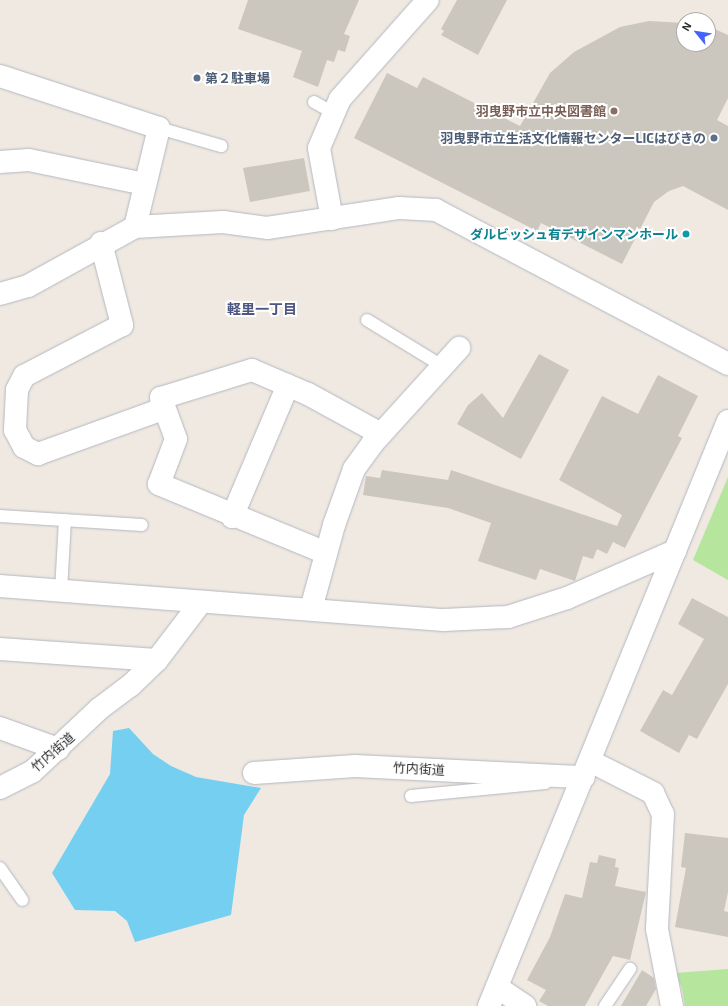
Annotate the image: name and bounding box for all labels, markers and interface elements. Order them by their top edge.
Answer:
north arrow [676,12,716,52]
text: N [678,20,694,33]
place label: 第２駐車場 [205,70,270,86]
marker: 第２駐車場 [192,73,202,83]
place label: 羽曳野市立中央図書館 [476,103,606,119]
marker: 羽曳野市立中央図書館 [609,106,619,116]
place label: 羽曳野市立生活文化情報センターLICはびきの [441,130,706,146]
marker: 羽曳野市立生活文化情報センターLICはびきの [709,133,719,143]
place label: ダルビッシュ有デザインマンホール [470,226,678,242]
marker: ダルビッシュ有デザインマンホール [681,229,691,239]
district label: 軽里一丁目 [227,301,297,317]
street label: 竹内街道 [28,729,78,775]
street label: 竹内街道 [393,760,445,778]

